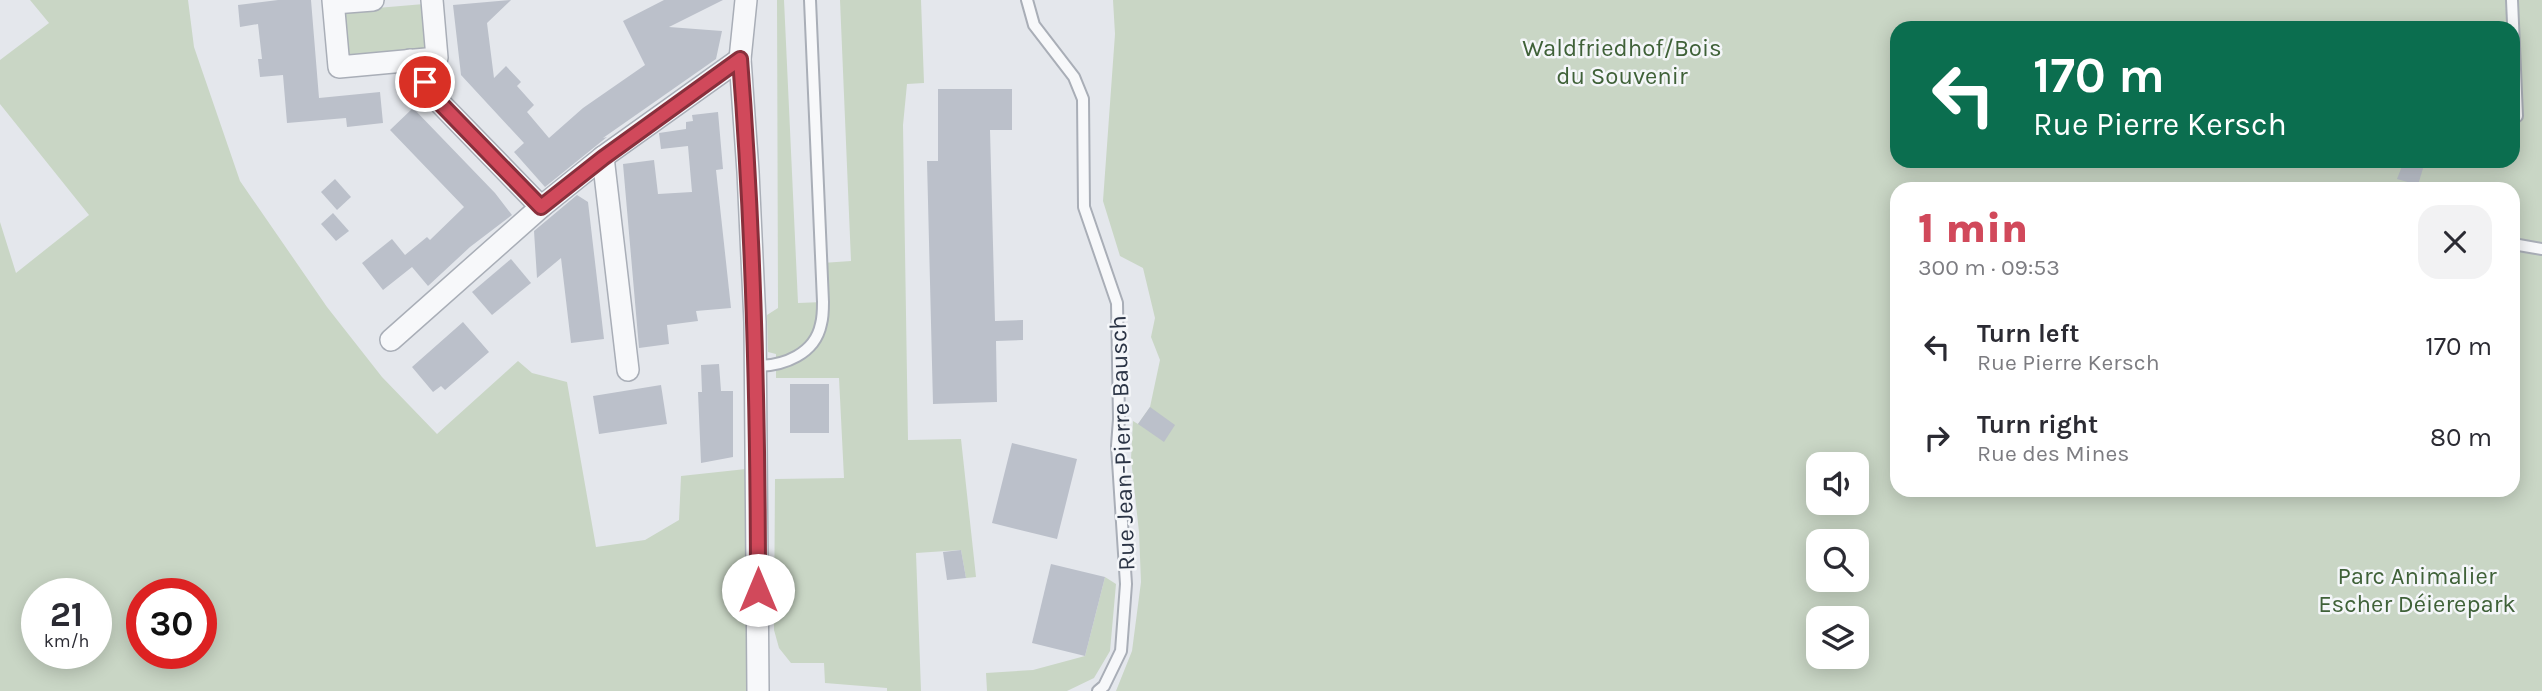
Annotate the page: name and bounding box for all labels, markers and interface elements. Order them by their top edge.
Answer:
park label: Waldfriedhof/Bois du Souvenir [1522,34,1722,90]
text: 170 m [2033,47,2165,104]
icon: left [1918,49,2009,140]
pin [395,52,455,112]
icon: arrive [406,63,444,101]
text: Rue Pierre Kersch [2033,106,2287,143]
text: 1 min [1918,203,2028,253]
button: close [2418,205,2492,279]
text: 300 m · 09:53 [1918,254,2060,281]
street label: Rue Jean-Pierre Bausch [1104,315,1140,571]
text: Turn left [1977,318,2079,349]
icon: left [1918,328,1956,366]
text: 170 m [2425,331,2492,362]
text: Rue Pierre Kersch [1977,349,2160,376]
text: Turn right [1977,409,2098,440]
icon: right [1918,419,1956,457]
text: 80 m [2430,422,2492,453]
text: Rue des Mines [1977,440,2129,467]
map controls [1806,452,1869,669]
button: sound [1806,452,1869,515]
button: search [1806,529,1869,592]
position arrow [721,553,795,627]
park label: Parc Animalier Escher Déierepark [2318,562,2516,618]
speed limit sign: 30 [126,578,217,669]
text: 21 [50,594,83,635]
button: layers [1806,606,1869,669]
text: km/h [44,630,89,652]

